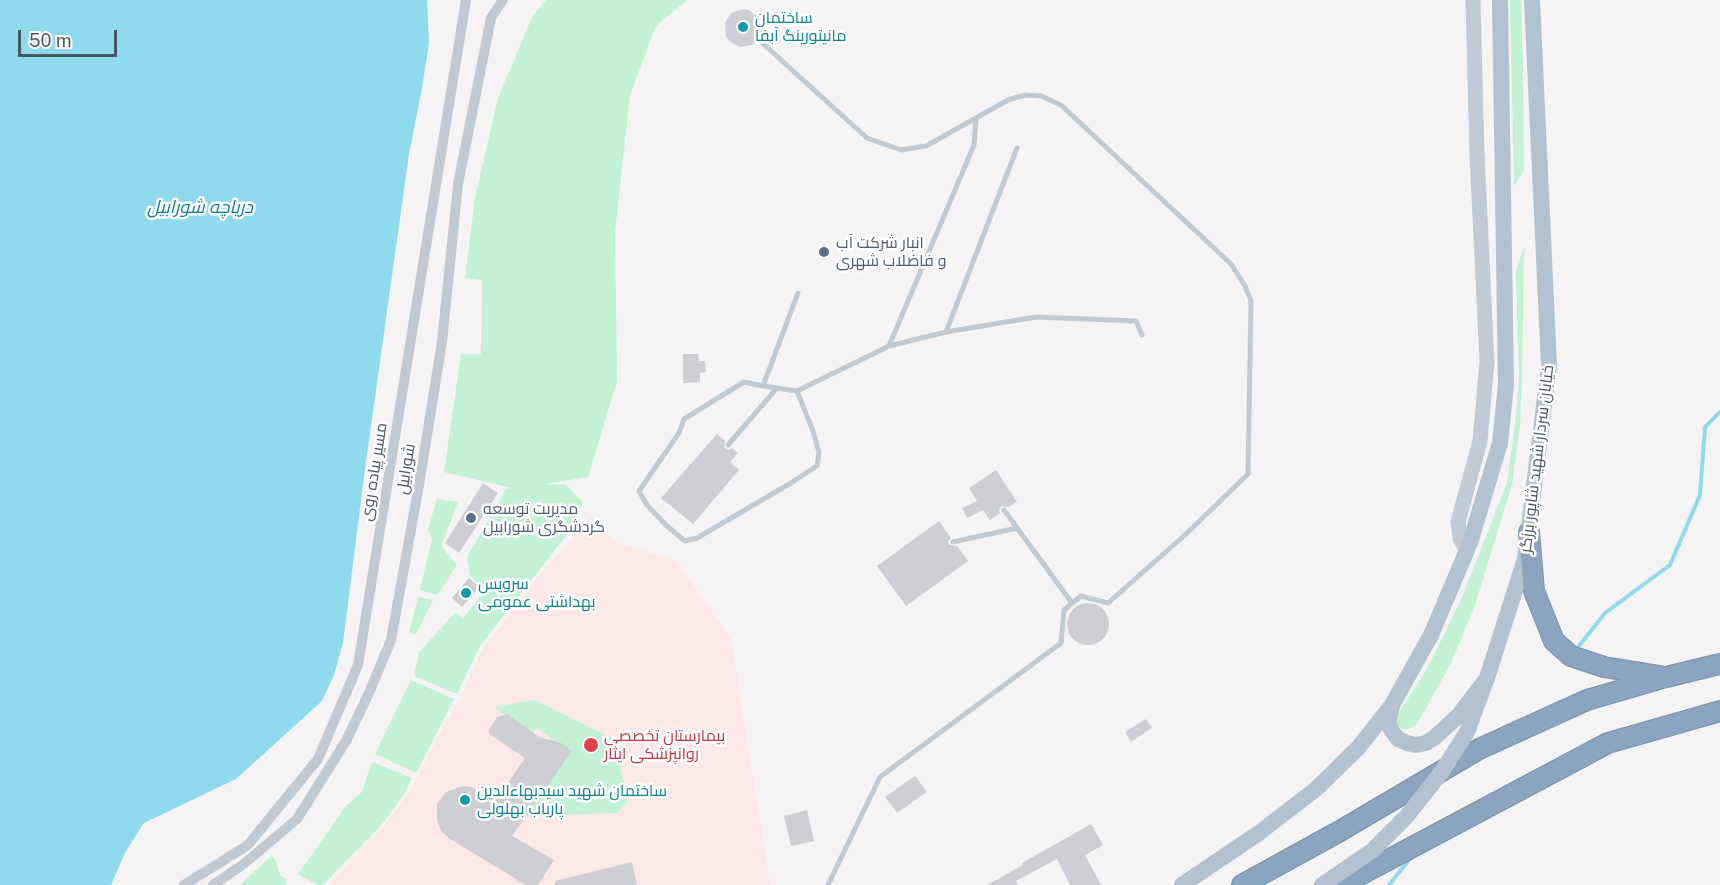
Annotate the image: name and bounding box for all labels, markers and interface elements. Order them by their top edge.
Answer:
place label: ساختمان مانیتورینگ آبفا [755,8,847,46]
scale bar [21,18,120,56]
marker: ساختمان مانیتورینگ آبفا [736,20,750,34]
text: 50 m [29,30,72,51]
water label: دریاچه شورابیل [147,196,253,218]
place label: انبار شرکت آب و فاضلاب شهری [836,233,946,271]
marker: انبار شرکت آب و فاضلاب شهری [817,245,831,259]
street label: خیابان سردار شهید شاپور برزگر [1516,364,1558,554]
street label: مسیر پیاده روی [357,421,391,523]
street label: شورابیل [393,442,419,496]
place label: مدیریت توسعه گردشگری شورابیل [483,499,605,537]
marker: مدیریت توسعه گردشگری شورابیل [464,511,478,525]
place label: سرویس بهداشتی عمومی [478,574,596,612]
marker: سرویس بهداشتی عمومی [459,586,473,600]
place label: بیمارستان تخصصی روانپزشکی ایثار [604,726,725,764]
marker: بیمارستان تخصصی روانپزشکی ایثار [582,736,600,754]
place label: ساختمان شهید سیدبهاءالدین پاریاب بهلولی [477,781,667,819]
marker: ساختمان شهید سیدبهاءالدین پاریاب بهلولی [458,793,472,807]

